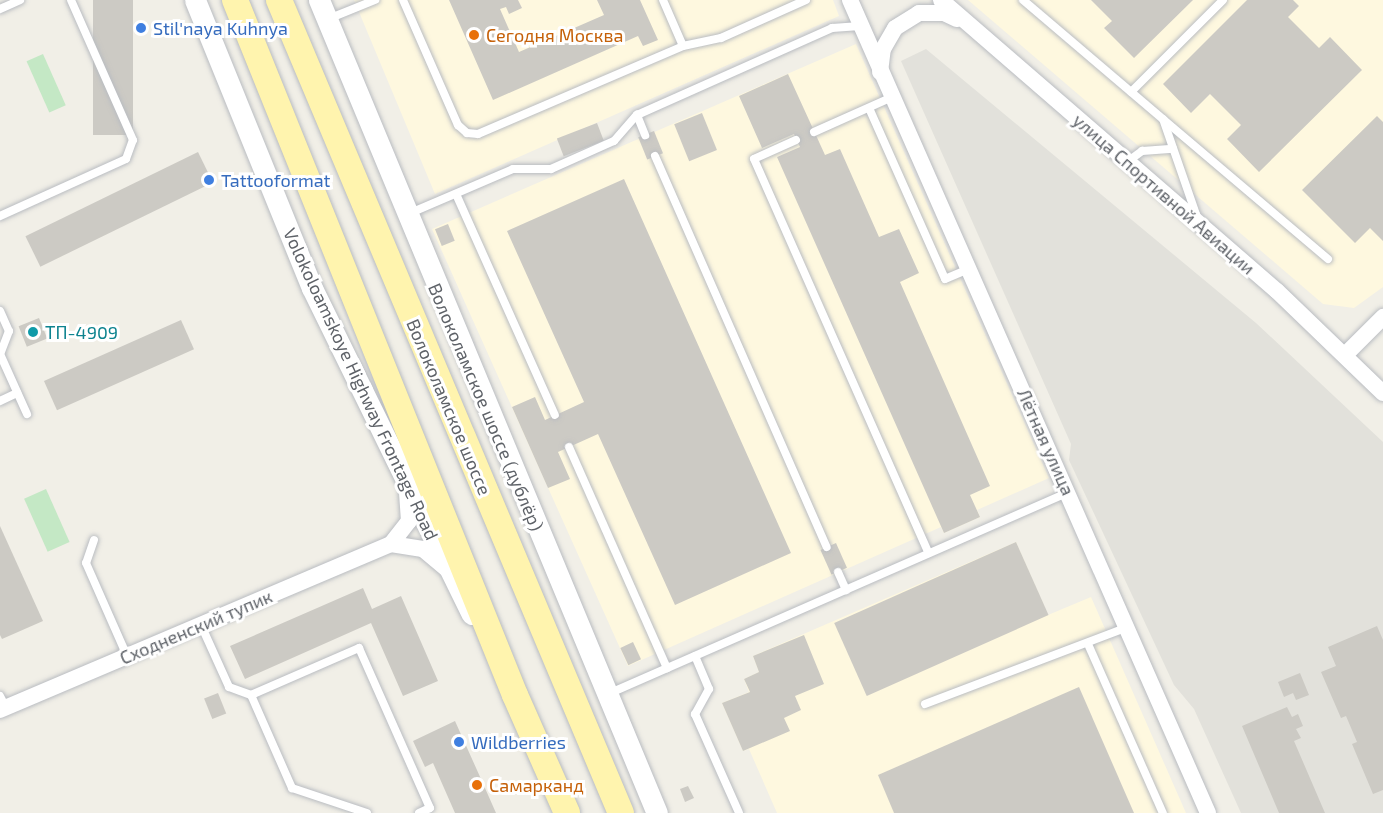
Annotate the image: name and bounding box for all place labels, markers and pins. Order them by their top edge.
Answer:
place label: Stil'naya Kuhnya [153,17,288,39]
marker: Stil'naya Kuhnya [134,21,148,35]
place label: Сегодня Москва [486,24,623,46]
marker: Сегодня Москва [467,28,481,42]
place label: Tattooformat [221,169,330,191]
marker: Tattooformat [202,173,216,187]
place label: ТП-4909 [45,321,118,343]
marker: ТП-4909 [26,325,40,339]
place label: Wildberries [471,731,566,753]
marker: Wildberries [452,735,466,749]
place label: Самарканд [489,774,584,796]
marker: Самарканд [470,778,484,792]

